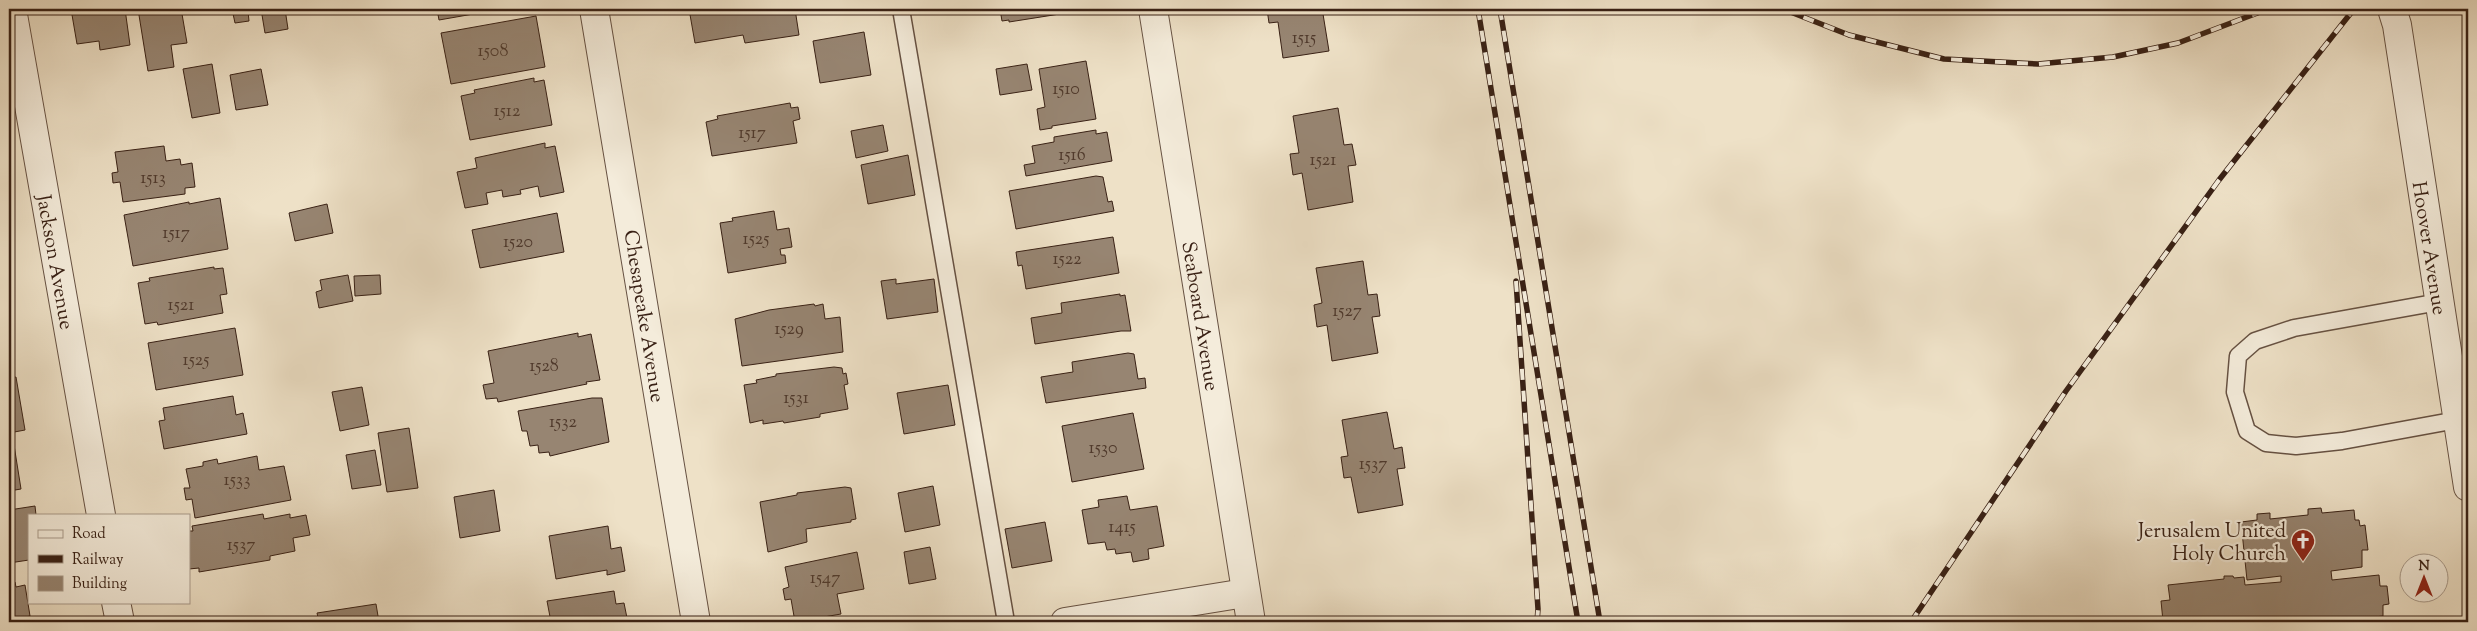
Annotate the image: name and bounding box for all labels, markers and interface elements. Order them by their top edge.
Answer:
house number: 1515 [1292,26,1316,52]
house number: 1508 [478,39,508,65]
house number: 1510 [1052,77,1080,103]
house number: 1512 [494,99,521,125]
house number: 1517 [738,121,766,147]
house number: 1516 [1058,143,1086,169]
house number: 1521 [1310,148,1336,174]
house number: 1513 [140,166,166,192]
street label: Hoover Avenue [2403,180,2452,317]
street label: Jackson Avenue [27,192,80,332]
house number: 1517 [162,221,190,247]
house number: 1525 [743,227,769,253]
street label: Chesapeake Avenue [615,228,670,405]
house number: 1520 [503,230,533,256]
street label: Seaboard Avenue [1172,240,1225,393]
house number: 1522 [1052,247,1082,273]
house number: 1521 [168,293,194,319]
house number: 1527 [1332,299,1362,325]
house number: 1529 [774,317,804,343]
house number: 1525 [183,348,209,374]
house number: 1528 [529,354,559,380]
house number: 1531 [783,386,809,412]
house number: 1532 [549,410,578,436]
house number: 1530 [1089,436,1117,462]
house number: 1537 [1359,452,1387,478]
house number: 1533 [224,468,250,494]
legend [28,514,190,604]
house number: 1415 [1108,515,1136,541]
place label: Jerusalem United Holy Church [2137,518,2286,570]
text: Road [72,524,106,545]
church icon: Jerusalem United Holy Church [2290,528,2316,562]
house number: 1537 [227,533,255,559]
text: Railway [72,550,124,571]
north arrow [2400,554,2450,604]
text: N [2418,557,2430,577]
house number: 1547 [810,566,840,592]
text: Building [72,574,127,595]

